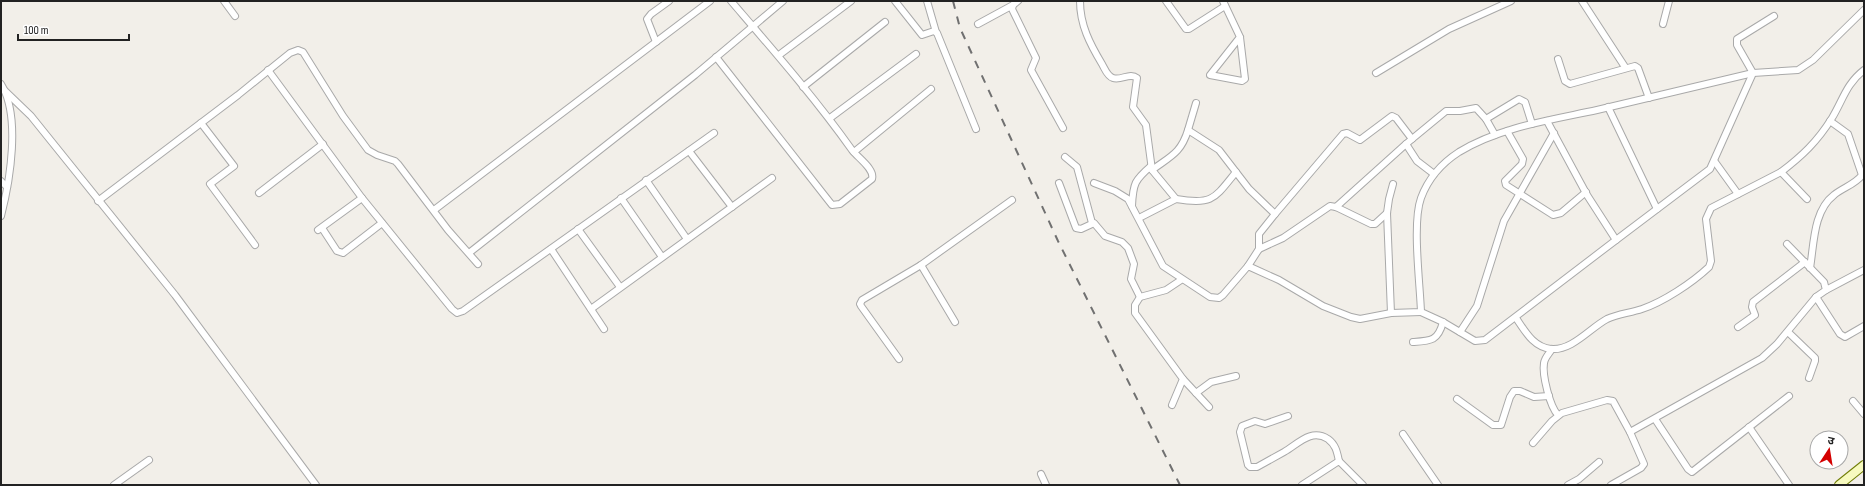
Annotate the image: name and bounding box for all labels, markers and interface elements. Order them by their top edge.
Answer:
scale bar [18,16,129,42]
text: 100 m [24,23,49,38]
north arrow [1809,430,1849,470]
text: उ [1826,434,1836,448]

